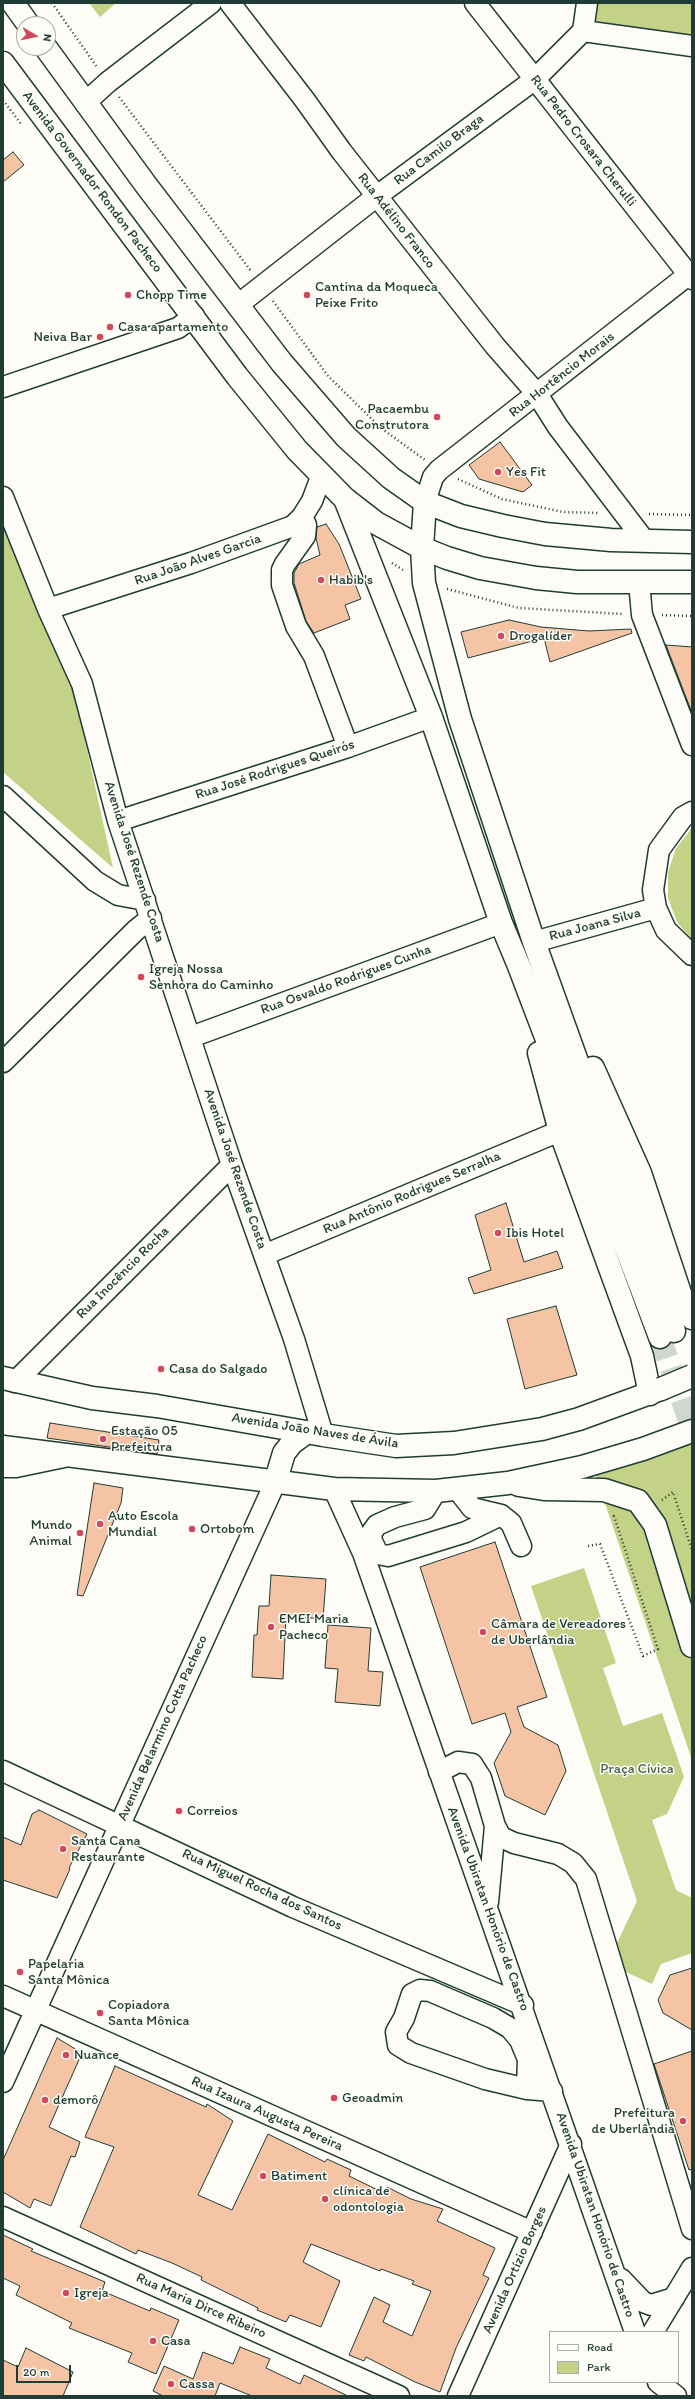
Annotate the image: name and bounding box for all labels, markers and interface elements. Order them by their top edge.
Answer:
north arrow [16,16,56,56]
text: N [40,33,54,42]
street label: Rua Pedro Crosara Cherulli [526,72,640,210]
street label: Avenida Governador Rondon Pacheco [18,88,166,276]
street label: Rua Camilo Braga [391,111,487,189]
street label: Rua Adélino Franco [354,170,438,272]
place label: Cantina da Moqueca Peixe Frito [315,279,438,312]
place label: Chopp Time [136,287,207,303]
marker: Chopp Time [123,290,133,300]
marker: Cantina da Moqueca Peixe Frito [302,290,312,300]
place label: Casa apartamento [118,319,228,335]
marker: Casa apartamento [105,322,115,332]
place label: Neiva Bar [33,329,92,345]
street label: Rua Hortêncio Morais [506,329,618,421]
marker: Neiva Bar [95,332,105,342]
place label: Pacaembu Construtora [355,401,429,434]
marker: Pacaembu Construtora [432,412,442,422]
place label: Yes Fit [506,464,546,480]
marker: Yes Fit [493,467,503,477]
street label: Rua João Alves Garcia [132,530,264,590]
place label: Habib's [329,572,373,588]
marker: Habib's [316,575,326,585]
place label: Drogalíder [509,628,572,644]
marker: Drogalíder [496,631,506,641]
street label: Rua José Rodrigues Queirós [193,736,357,804]
street label: Avenida José Rezende Costa [100,779,168,945]
street label: Rua Joana Silva [547,905,643,945]
street label: Rua Osvaldo Rodrigues Cunha [259,941,433,1019]
place label: Igreja Nossa Senhora do Caminho [149,961,273,994]
marker: Igreja Nossa Senhora do Caminho [136,972,146,982]
street label: Avenida José Rezende Costa [200,1087,270,1251]
street label: Rua Antônio Rodrigues Serralha [321,1148,503,1238]
street label: Rua Inocêncio Rocha [73,1223,173,1323]
place label: Ibis Hotel [506,1225,564,1241]
marker: Ibis Hotel [493,1228,503,1238]
place label: Casa do Salgado [169,1361,267,1377]
marker: Casa do Salgado [156,1364,166,1374]
street label: Avenida João Naves de Ávila [230,1410,400,1452]
place label: Estação 05 Prefeitura [111,1423,178,1456]
marker: Estação 05 Prefeitura [98,1434,108,1444]
place label: Auto Escola Mundial [108,1508,178,1540]
place label: Mundo Animal [29,1517,72,1550]
marker: Auto Escola Mundial [95,1519,105,1529]
place label: Ortobom [200,1521,254,1537]
marker: Ortobom [187,1524,197,1534]
marker: Mundo Animal [75,1528,85,1538]
place label: EMEI Maria Pacheco [279,1611,349,1644]
place label: Câmara de Vereadores de Uberlândia [491,1616,626,1648]
marker: EMEI Maria Pacheco [266,1622,276,1632]
marker: Câmara de Vereadores de Uberlândia [478,1627,488,1637]
street label: Avenida Belarmino Cotta Pacheco [114,1633,212,1823]
park label: Praça Cívica [600,1761,674,1777]
place label: Correios [187,1803,238,1819]
street label: Avenida Ubiratan Honório de Castro [443,1805,533,2013]
marker: Correios [174,1806,184,1816]
place label: Santa Cana Restaurante [71,1833,145,1866]
marker: Santa Cana Restaurante [58,1844,68,1854]
street label: Rua Miguel Rocha dos Santos [179,1845,345,1935]
place label: Papelaria Santa Mônica [28,1956,109,1988]
marker: Papelaria Santa Mônica [15,1967,25,1977]
place label: Copiadora Santa Mônica [108,1997,189,2030]
marker: Copiadora Santa Mônica [95,2008,105,2018]
place label: Nuance [74,2047,119,2063]
marker: Nuance [61,2050,71,2060]
street label: Rua Izaura Augusta Pereira [188,2073,346,2155]
place label: Geoadmin [342,2090,403,2106]
place label: demorô [53,2092,98,2108]
marker: Geoadmin [329,2093,339,2103]
marker: demorô [40,2095,50,2105]
place label: Prefeitura de Uberlândia [591,2105,675,2138]
street label: Avenida Ubiratan Honório de Castro [552,2110,638,2320]
marker: Prefeitura de Uberlândia [678,2116,688,2126]
place label: Batiment [271,2168,327,2184]
marker: Batiment [258,2171,268,2181]
place label: clínica de odontologia [333,2183,404,2216]
marker: clínica de odontologia [320,2194,330,2204]
street label: Avenida Ortízio Borges [479,2204,551,2336]
street label: Rua Maria Dirce Ribeiro [133,2270,269,2342]
place label: Igreja [74,2285,109,2301]
marker: Igreja [61,2288,71,2298]
legend [549,2331,679,2383]
place label: Casa [161,2333,190,2349]
marker: Casa [148,2336,158,2346]
text: Road [587,2340,613,2354]
scale bar [18,2357,73,2383]
text: Park [587,2360,611,2374]
text: 20 m [23,2365,50,2379]
place label: Cassa [179,2376,215,2392]
marker: Cassa [166,2379,176,2389]

